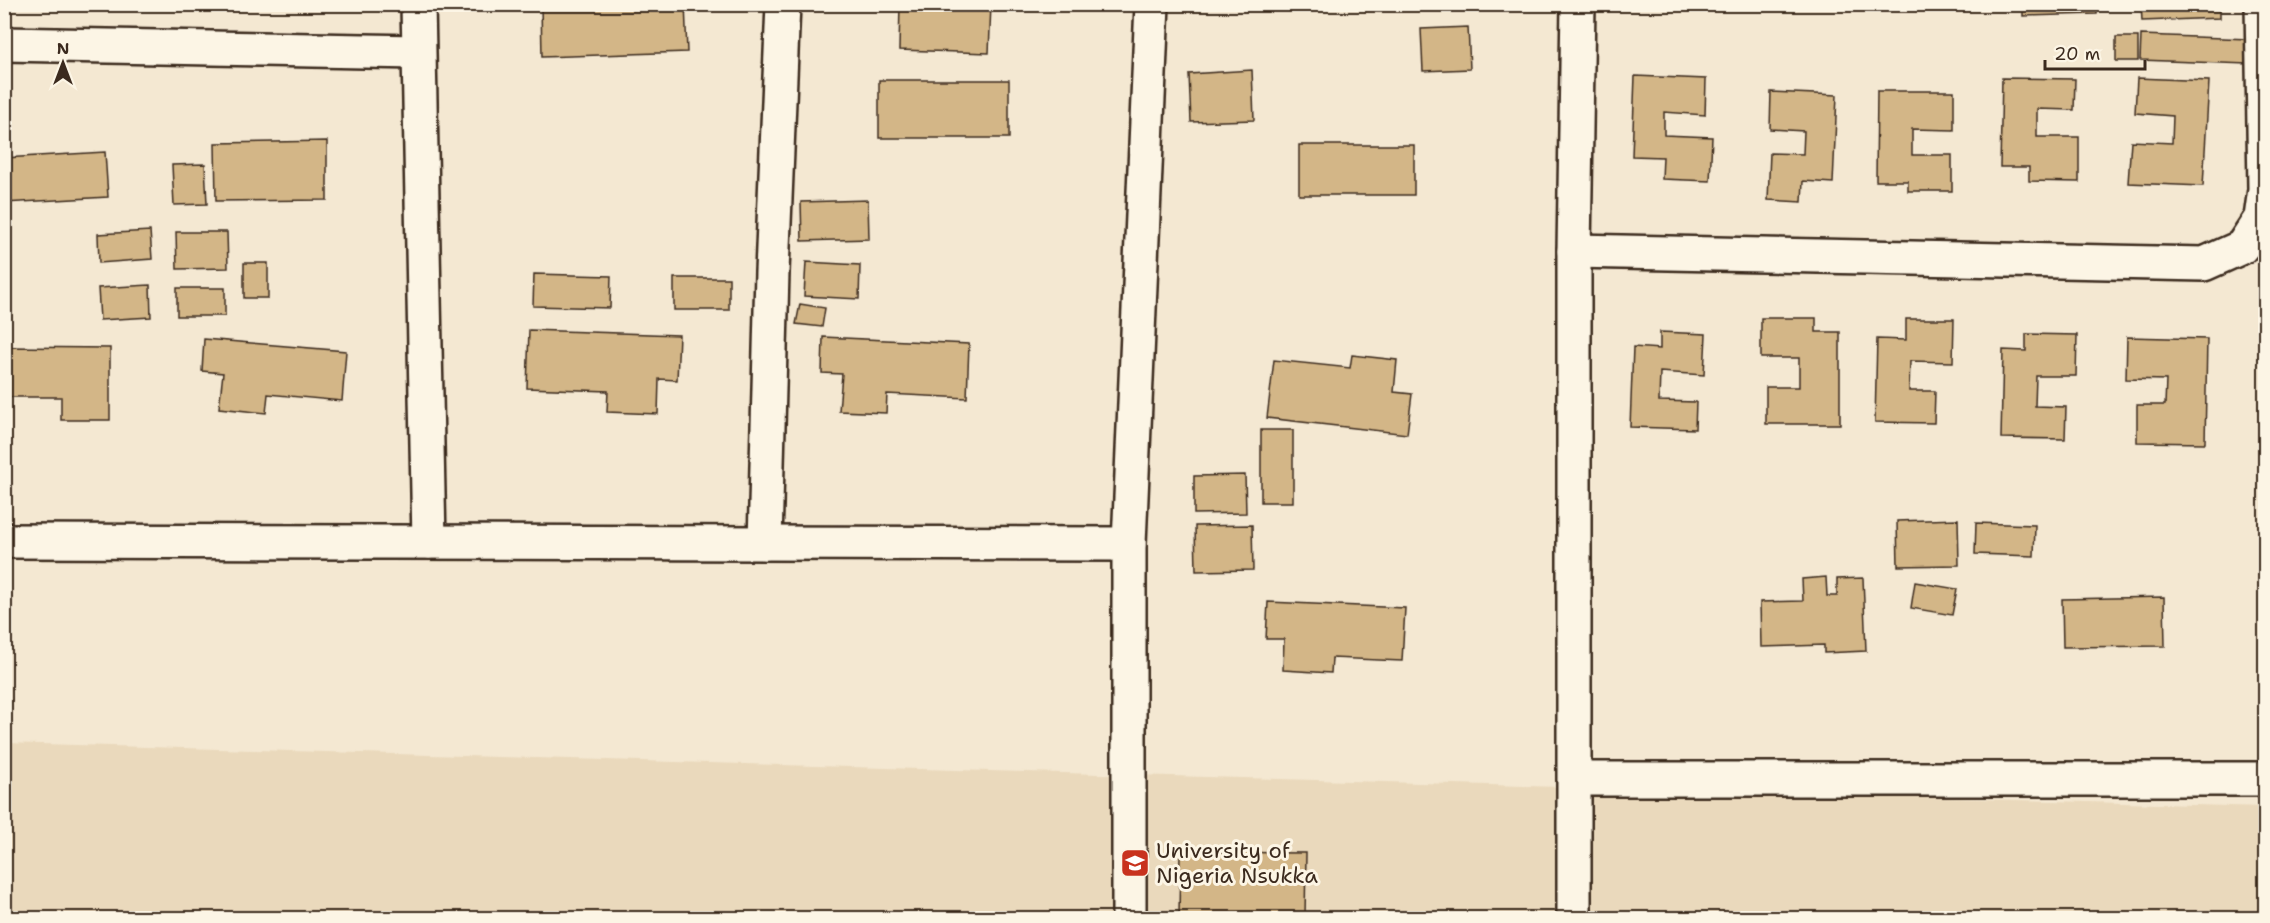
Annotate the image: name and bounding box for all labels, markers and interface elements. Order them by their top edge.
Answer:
north arrow [33,33,93,93]
scale bar [2045,33,2146,71]
text: N [57,38,69,59]
text: 20 m [2054,42,2100,66]
place label: University of Nigeria Nsukka [1156,836,1318,890]
school or university icon: University of Nigeria Nsukka [1119,847,1151,879]

